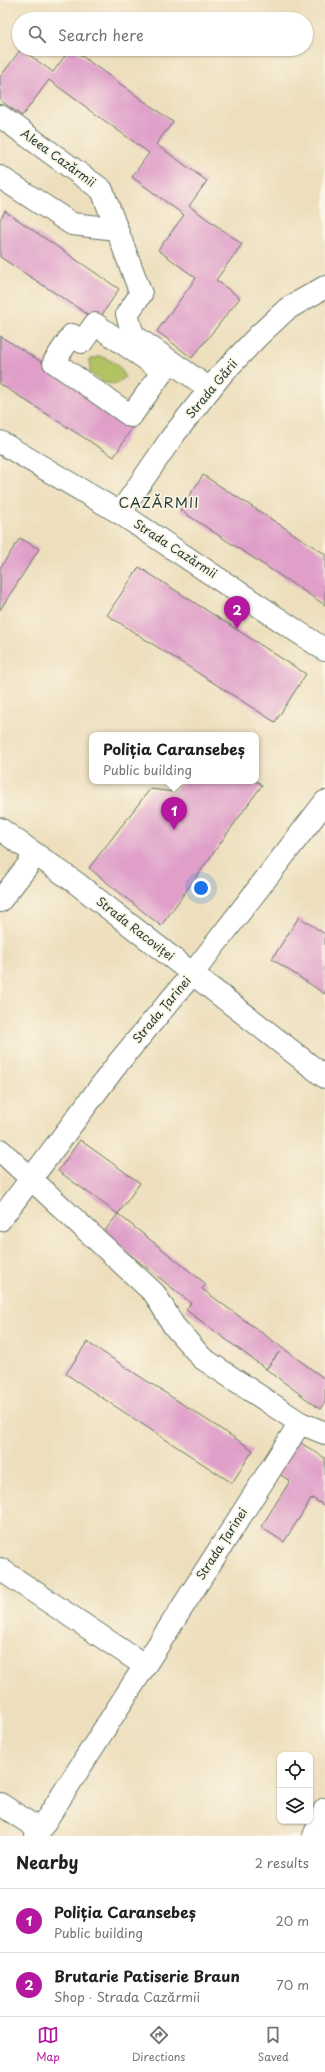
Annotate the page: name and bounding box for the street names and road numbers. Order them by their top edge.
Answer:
street label: Aleea Cazărmii [17,124,100,191]
street label: Strada Gării [181,355,241,422]
street label: Strada Cazărmii [130,514,221,582]
street label: Strada Racoviței [93,892,179,965]
street label: Strada Țarinei [128,972,195,1047]
street label: Strada Țarinei [191,1504,251,1583]

